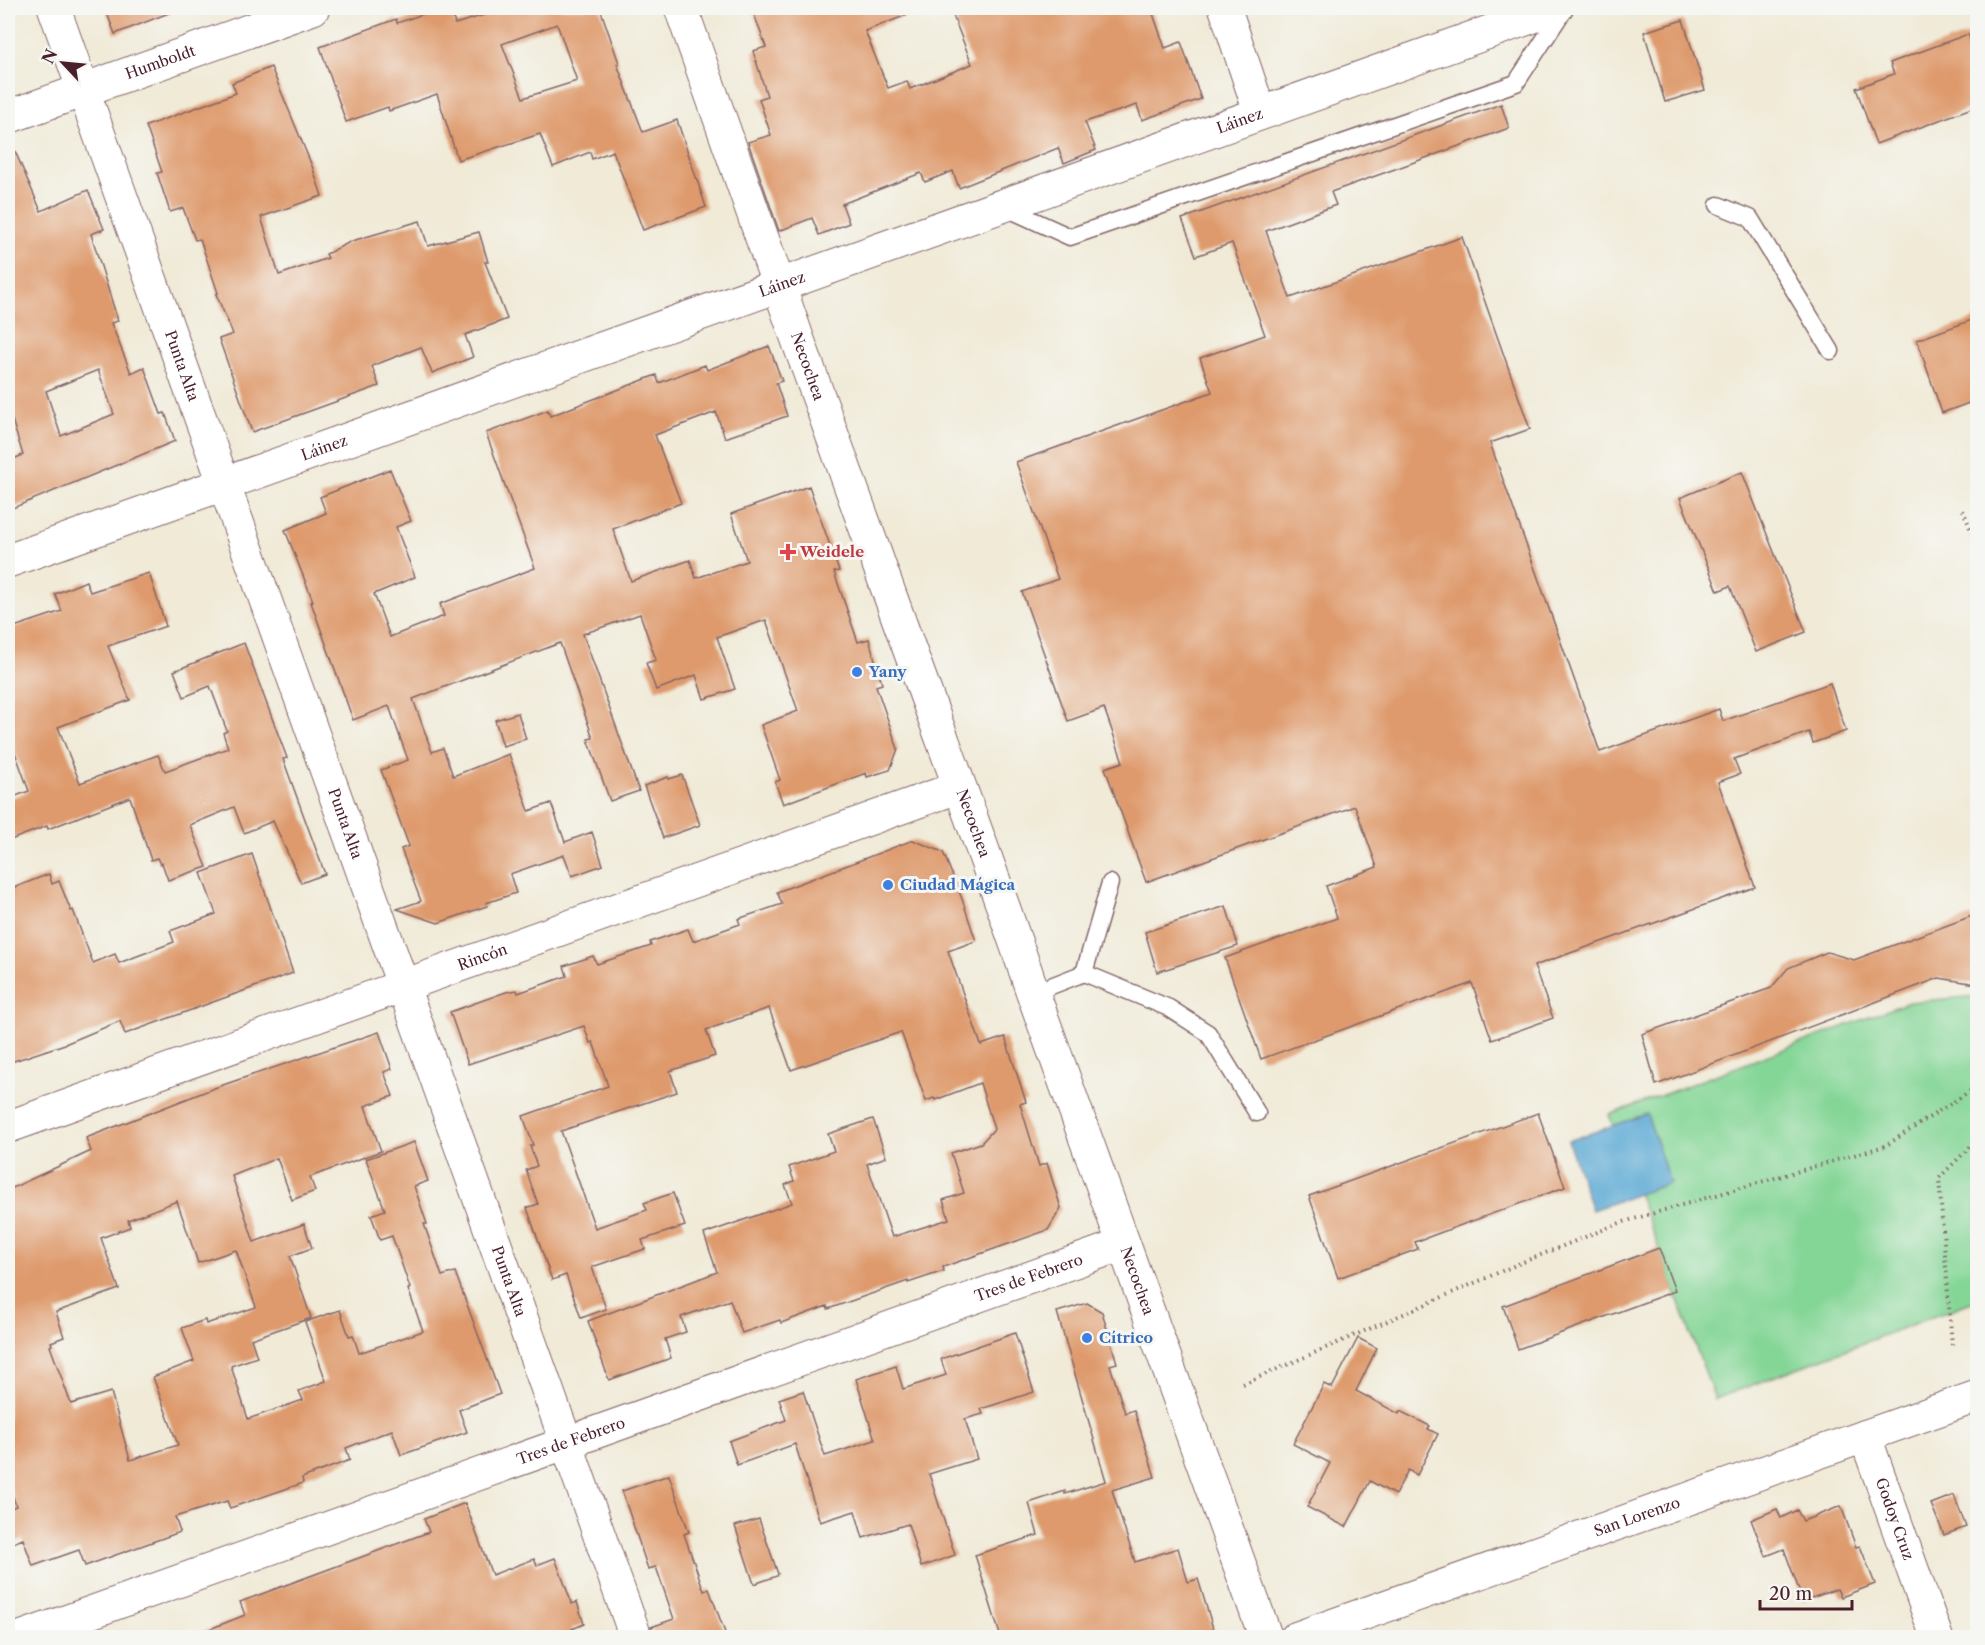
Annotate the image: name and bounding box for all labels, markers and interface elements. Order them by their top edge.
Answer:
north arrow [33,33,93,93]
street label: Humboldt [123,41,199,83]
text: N [37,46,62,67]
street label: Láinez [1214,103,1266,137]
street label: Láinez [756,267,808,301]
street label: Punta Alta [161,328,204,404]
street label: Necochea [787,330,829,403]
street label: Láinez [299,430,350,464]
place label: Weidele [799,542,864,561]
marker: Weidele [781,545,795,559]
place label: Yany [868,662,907,681]
marker: Yany [850,665,864,679]
street label: Punta Alta [324,785,367,861]
street label: Necochea [952,786,995,860]
place label: Ciudad Mágica [900,875,1016,894]
marker: Ciudad Mágica [881,878,895,892]
street label: Rincón [455,939,510,974]
street label: Punta Alta [488,1243,530,1319]
street label: Necochea [1116,1244,1158,1317]
street label: Tres de Febrero [972,1250,1085,1305]
place label: Cítrico [1099,1328,1153,1347]
marker: Cítrico [1080,1331,1094,1345]
street label: Tres de Febrero [514,1413,627,1469]
street label: Godoy Cruz [1872,1475,1918,1563]
street label: San Lorenzo [1591,1492,1683,1540]
scale bar [1760,1573,1852,1611]
text: 20 m [1769,1583,1813,1605]

